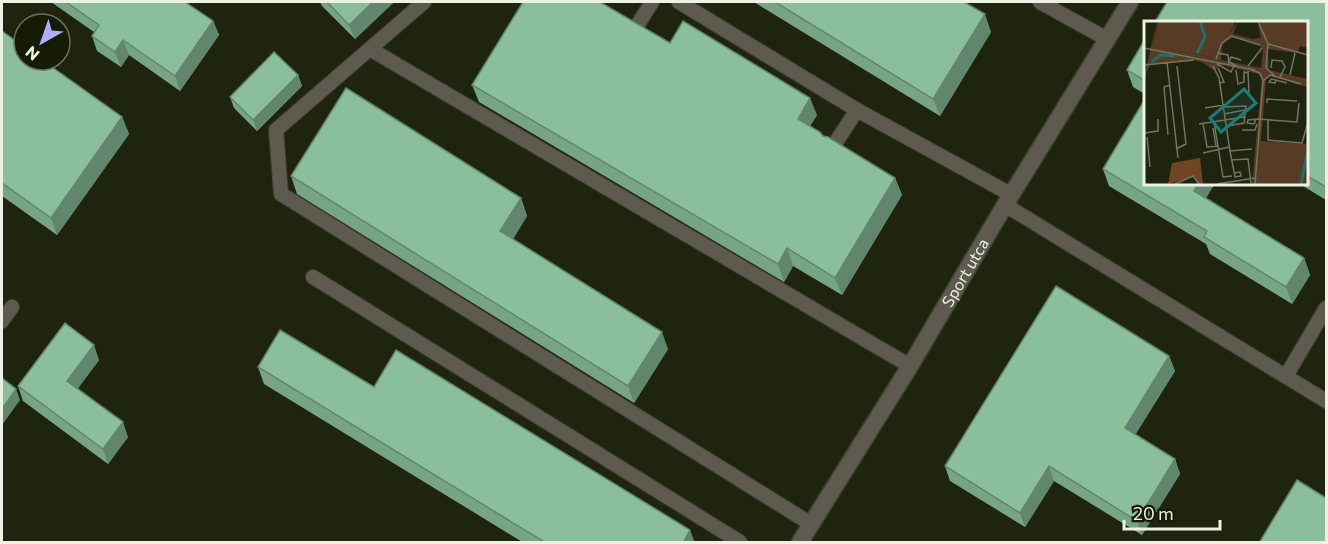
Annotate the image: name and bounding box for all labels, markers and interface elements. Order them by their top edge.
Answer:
north arrow [12,12,72,72]
inset map [1144,21,1307,184]
text: N [21,43,43,65]
street label: Sport utca [937,235,992,310]
scale bar [1124,493,1220,531]
text: 20 m [1133,502,1174,524]

